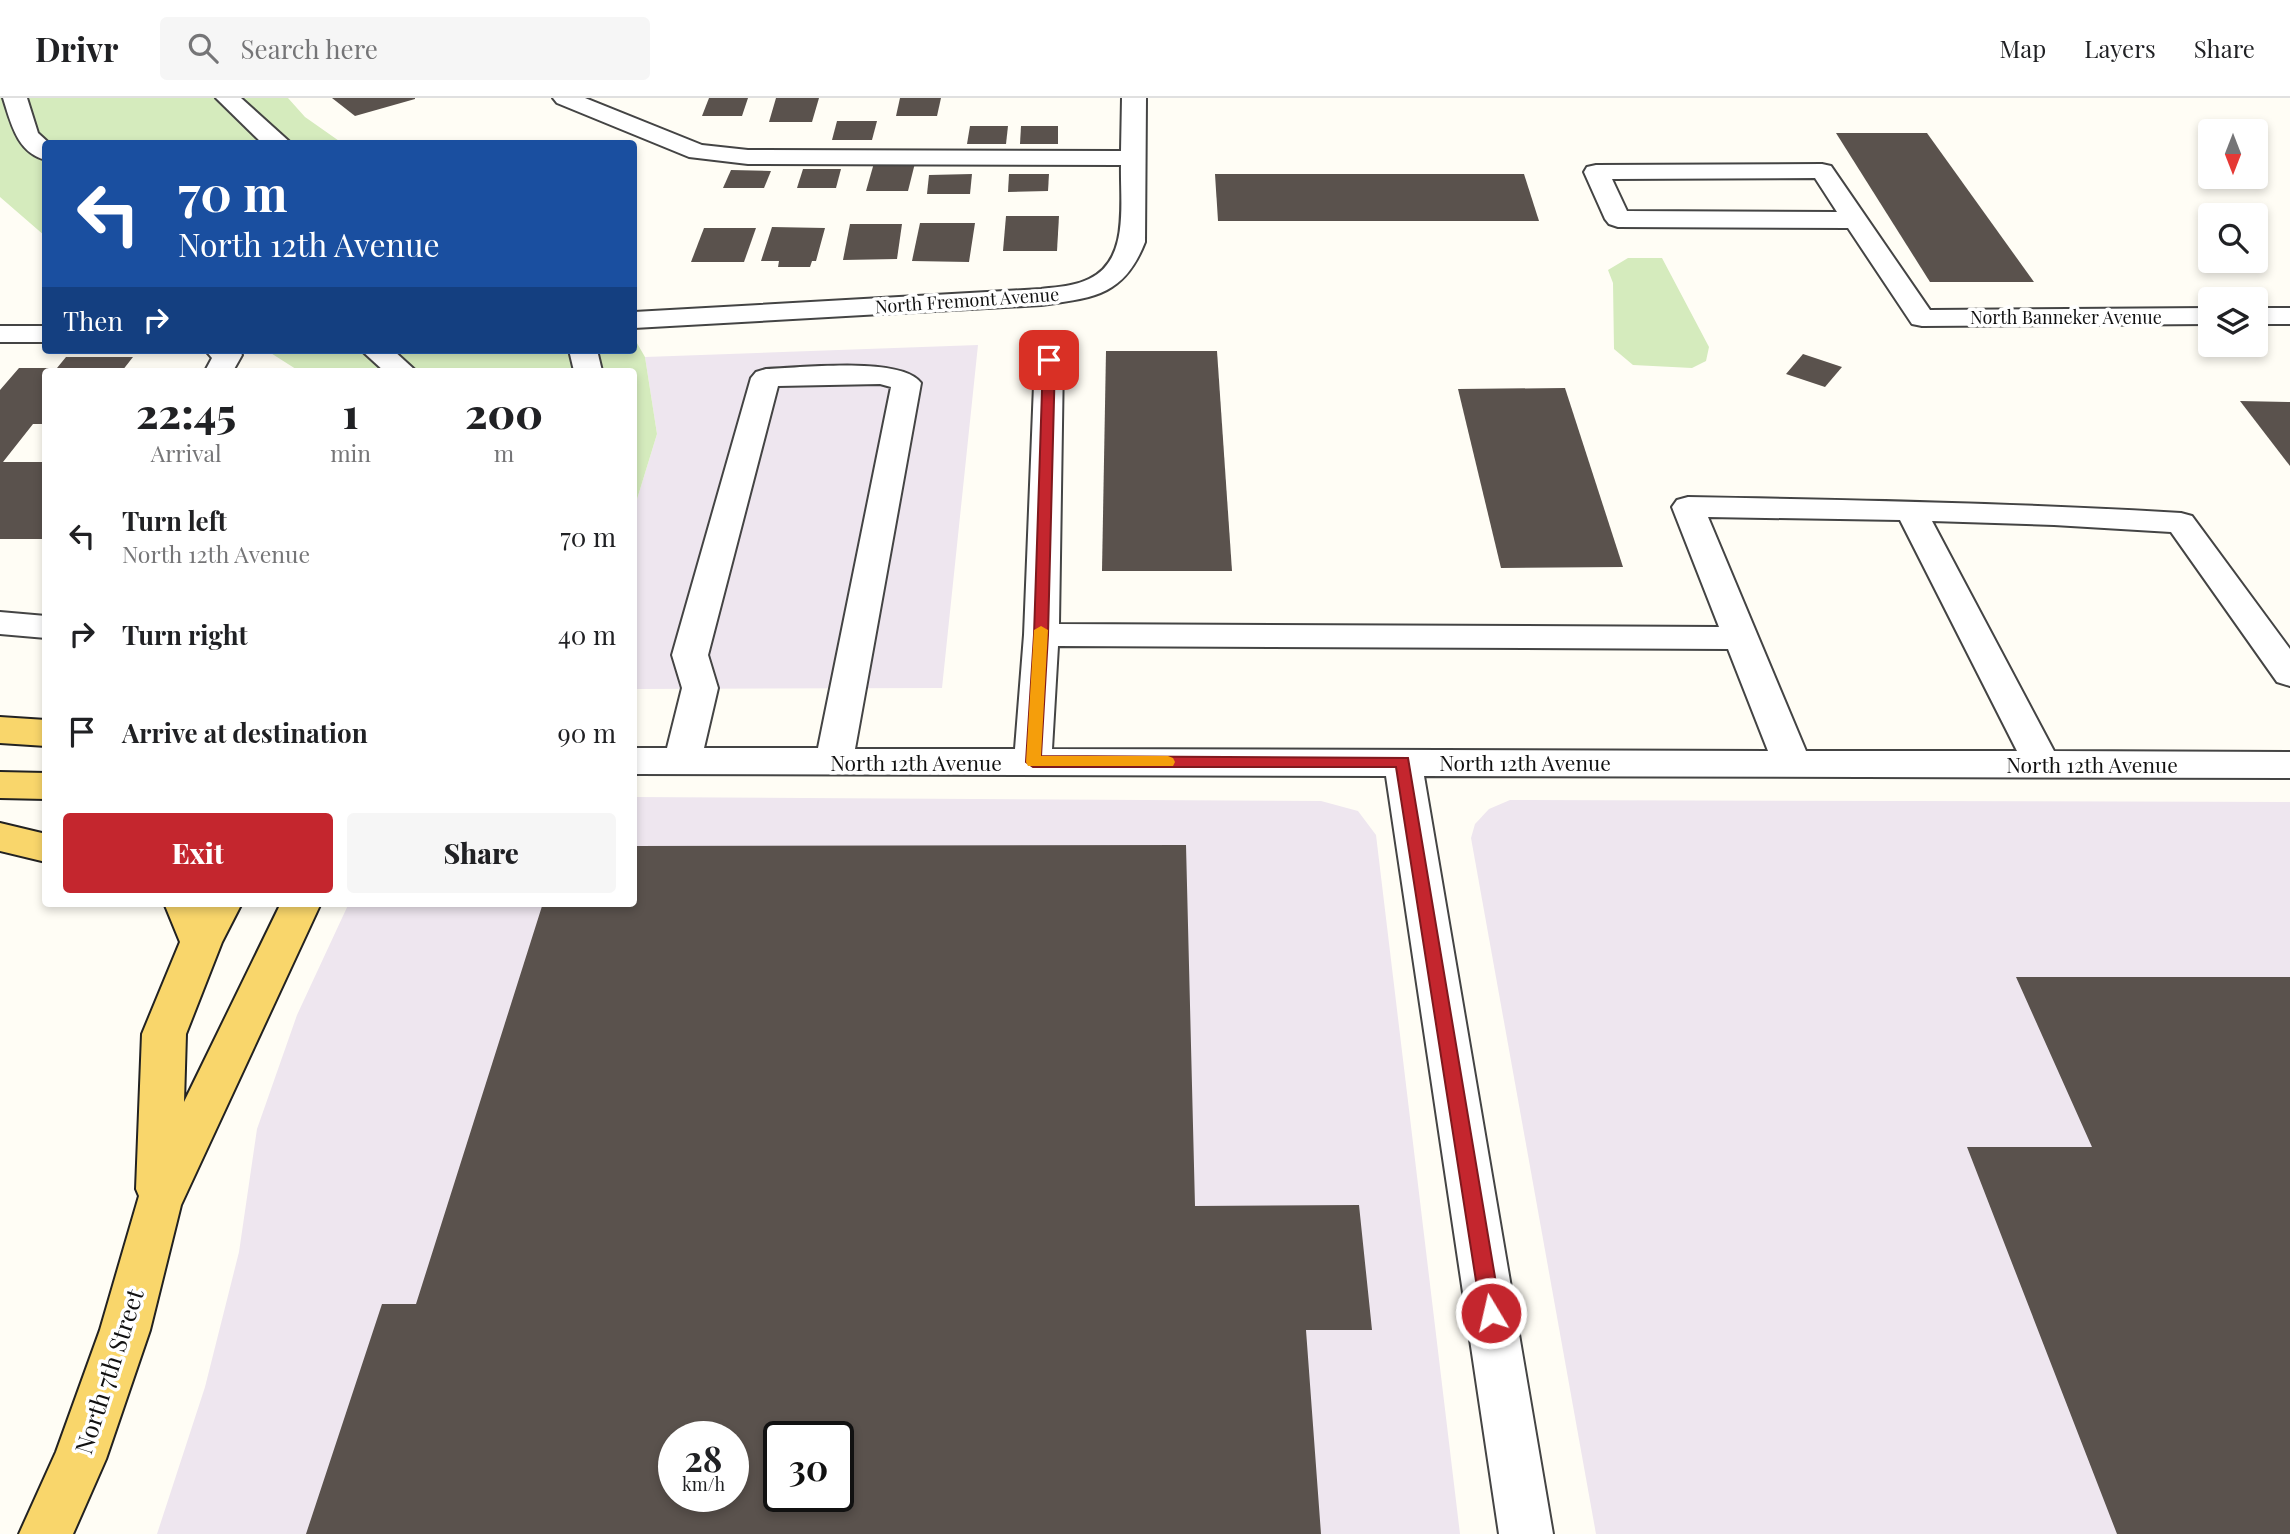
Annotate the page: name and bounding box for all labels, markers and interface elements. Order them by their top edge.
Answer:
search box [160,17,650,80]
text: Drivr [35,26,118,70]
icon: search [184,29,222,67]
text: Search here [240,31,378,66]
text: Map [2000,32,2046,64]
text: Layers [2084,32,2156,64]
text: Share [2194,32,2255,64]
north arrow [2198,119,2268,189]
map controls [2198,119,2268,357]
text: 70 m [178,159,288,224]
icon: left [63,168,154,259]
button: search [2198,203,2268,273]
text: North 12th Avenue [178,222,440,265]
street label: North Fremont Avenue [874,282,1060,318]
button: layers [2198,287,2268,357]
icon: right [137,301,175,339]
text: Then [63,303,123,338]
street label: North Banneker Avenue [1970,305,2162,329]
pin [1019,330,1079,390]
icon: arrive [1030,341,1068,379]
text: 22:45 [136,384,236,440]
text: 1 [342,384,359,440]
text: 200 [465,384,543,440]
text: Arrival [151,437,221,468]
text: min [330,437,371,468]
text: m [494,437,514,468]
text: Turn left [122,503,227,538]
icon: left [63,517,101,555]
text: 70 m [560,519,616,554]
text: North 12th Avenue [122,538,310,569]
icon: right [63,615,101,653]
text: Turn right [122,617,248,652]
text: 40 m [558,617,616,652]
icon: arrive [63,713,101,751]
text: Arrive at destination [122,715,368,750]
text: 90 m [558,715,616,750]
street label: North 12th Avenue [830,748,1002,776]
street label: North 12th Avenue [1439,748,1611,776]
street label: North 12th Avenue [2006,750,2178,778]
button: Exit [63,813,333,893]
button: Share [347,813,616,893]
position arrow [1454,1276,1528,1350]
street label: North 7th Street [66,1284,150,1458]
speed limit sign: 30 [763,1421,854,1512]
text: 28 [685,1434,722,1481]
text: km/h [682,1472,725,1496]

